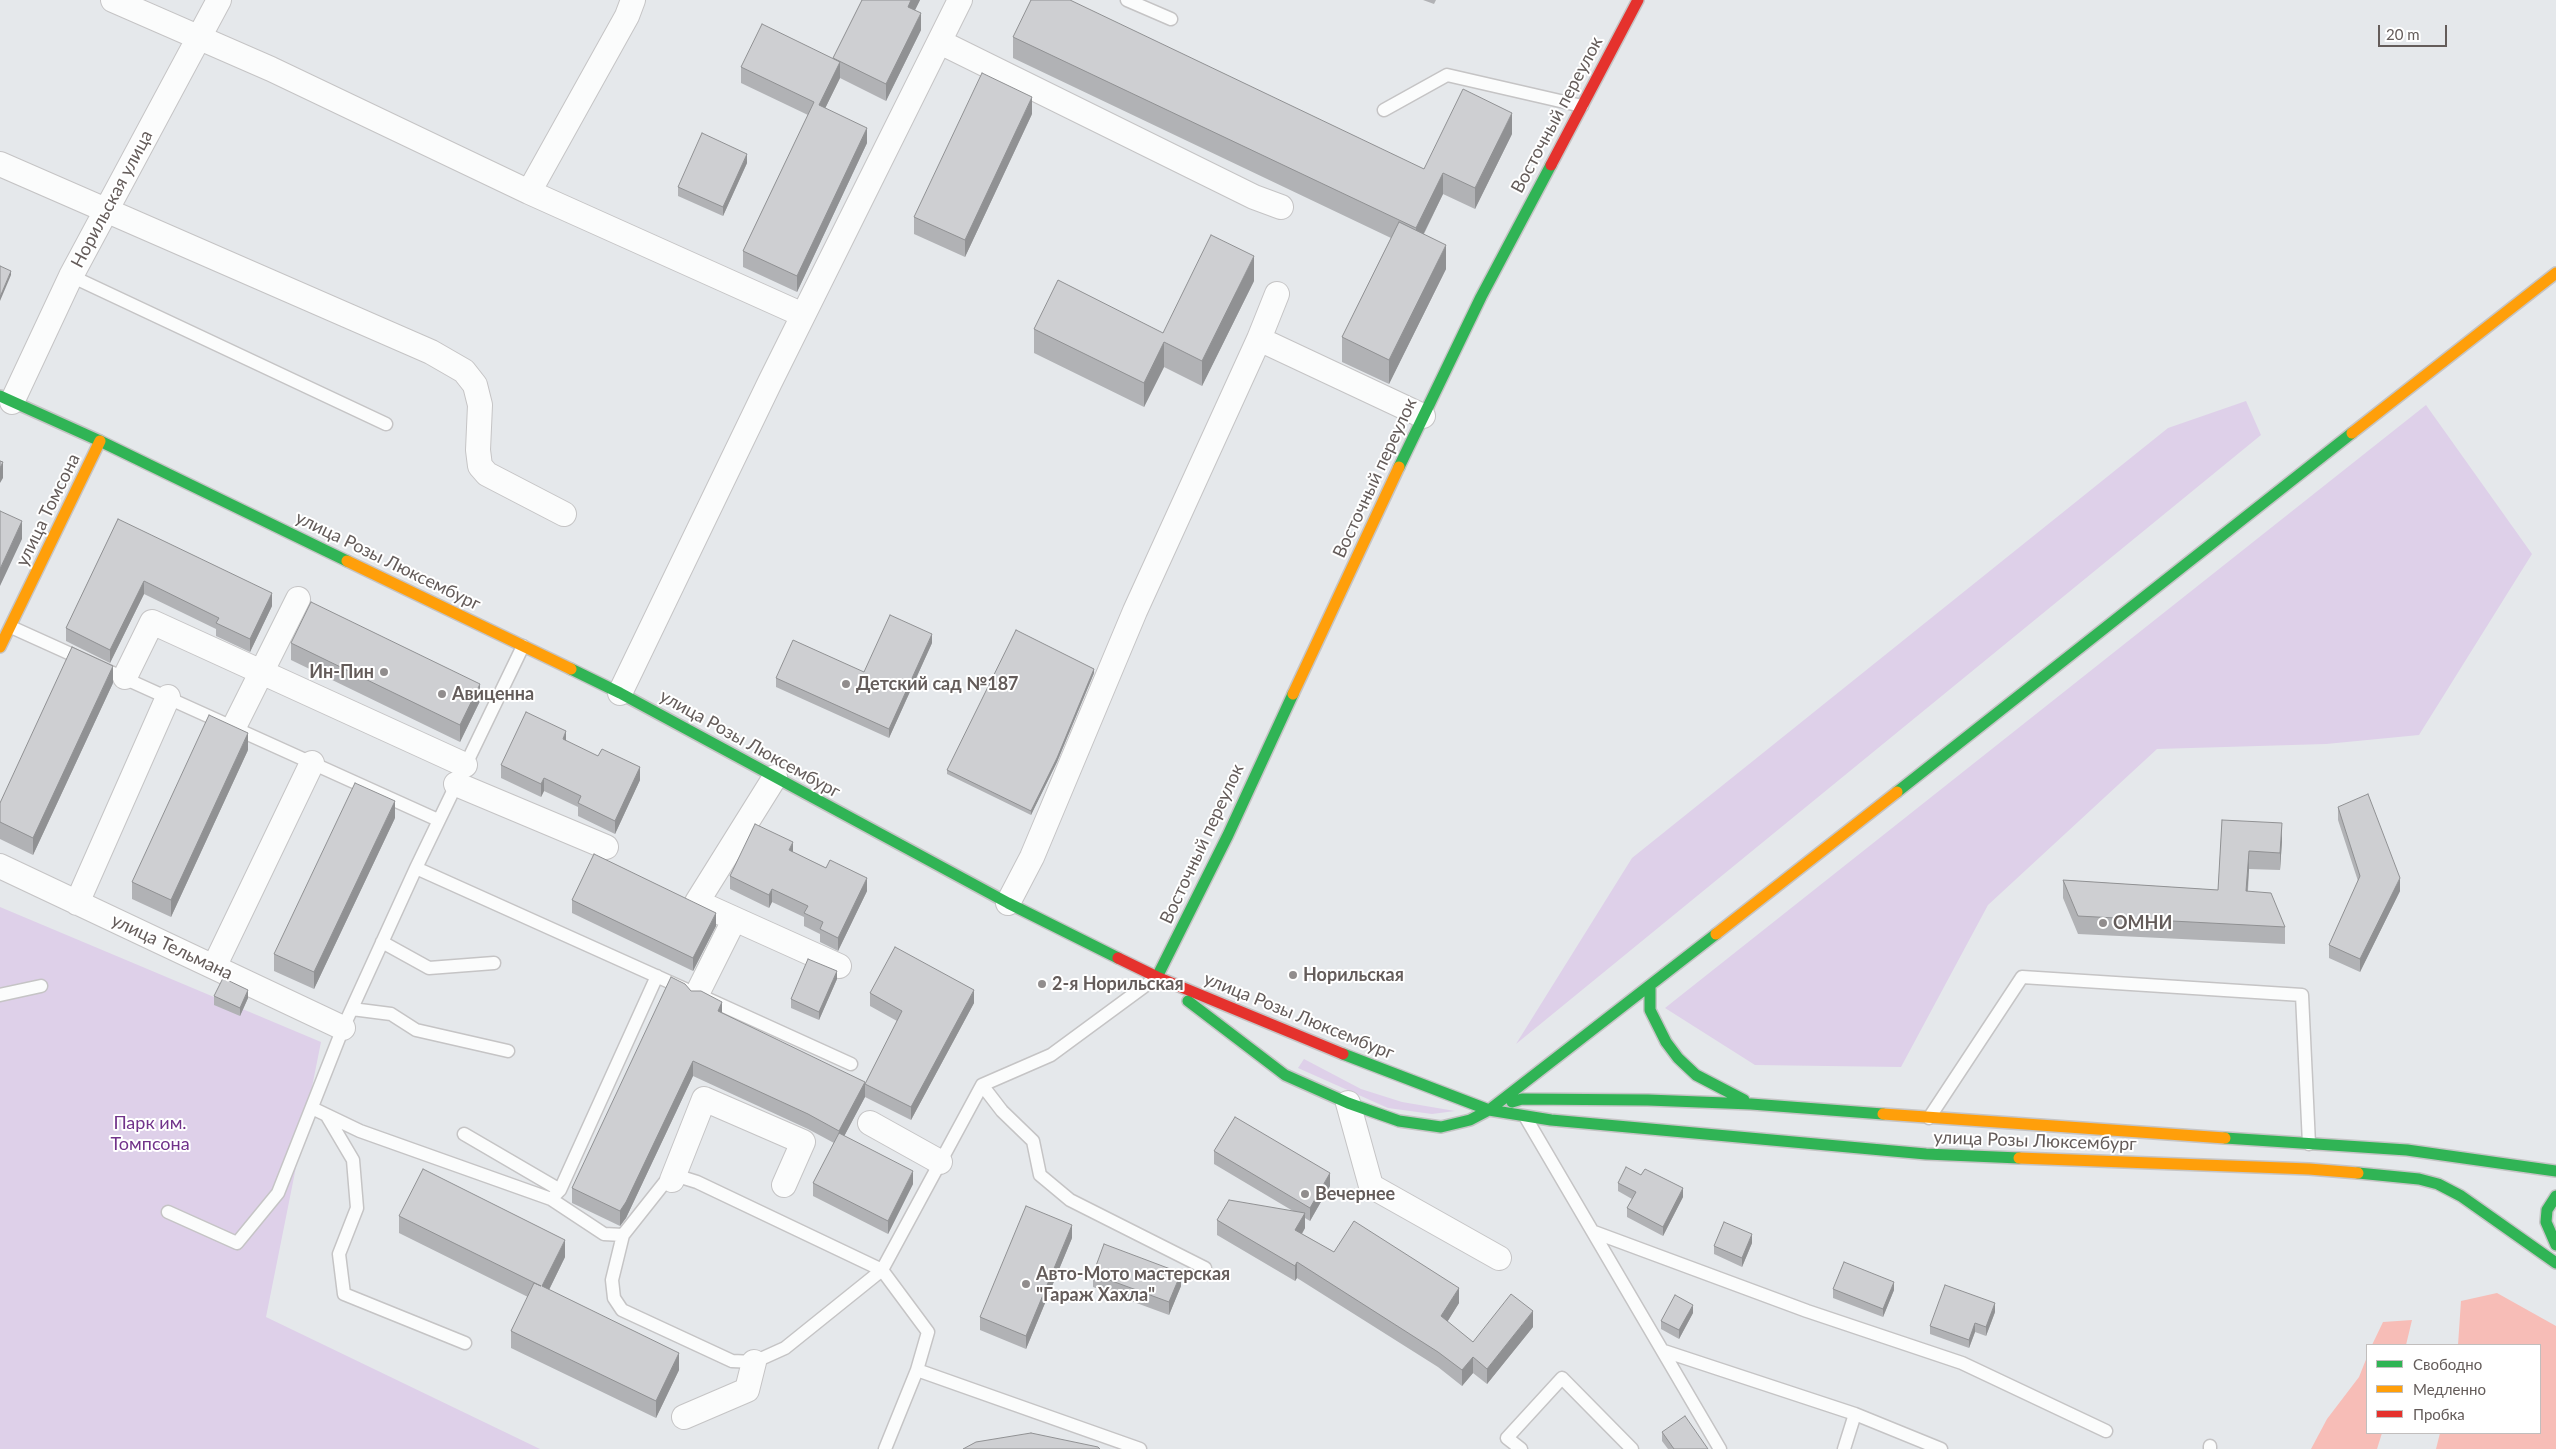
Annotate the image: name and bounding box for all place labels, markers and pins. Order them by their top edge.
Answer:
place label: Ин-Пин [309,661,374,683]
marker: Ин-Пин [378,666,390,678]
place label: Детский сад №187 [856,673,1019,695]
marker: Детский сад №187 [840,678,852,690]
place label: Авиценна [452,683,534,705]
marker: Авиценна [436,688,448,700]
place label: ОМНИ [2113,912,2172,934]
marker: ОМНИ [2097,917,2109,929]
place label: Норильская [1303,964,1404,986]
marker: Норильская [1287,969,1299,981]
place label: 2-я Норильская [1052,973,1184,995]
marker: 2-я Норильская [1036,978,1048,990]
place label: Вечернее [1315,1183,1395,1205]
marker: Вечернее [1299,1188,1311,1200]
place label: Авто-Мото мастерская "Гараж Хахла" [1036,1263,1230,1306]
marker: Авто-Мото мастерская "Гараж Хахла" [1020,1278,1032,1290]

